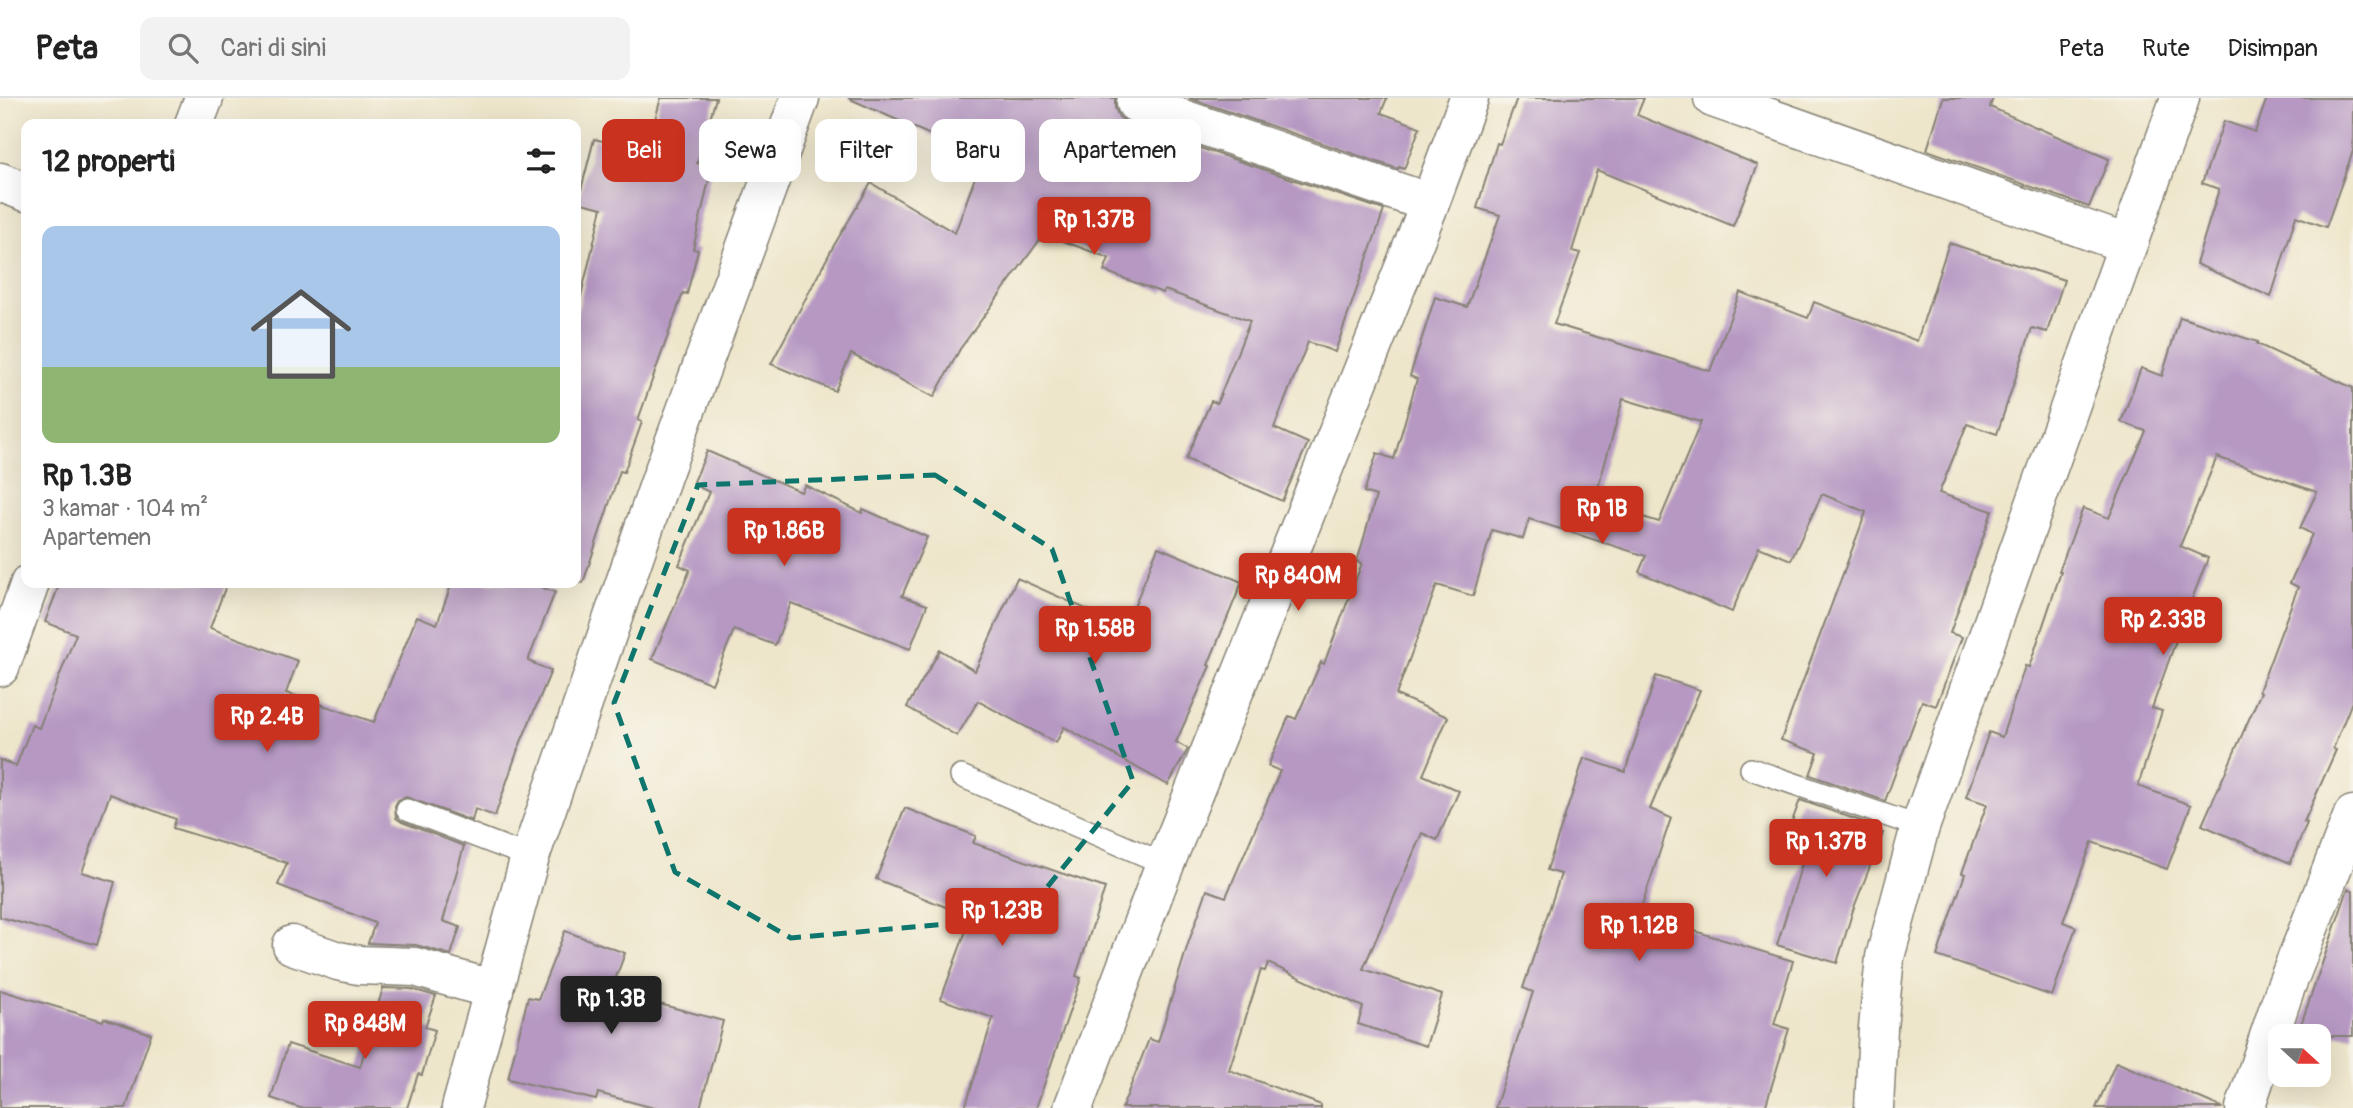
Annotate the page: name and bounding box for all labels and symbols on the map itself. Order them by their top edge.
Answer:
pin: Rp 1.37B [1022,198,1166,257]
pin: Rp 1B [1553,486,1651,546]
pin: Rp 1.86B [712,508,856,568]
pin: Rp 840M [1233,554,1363,613]
pin: Rp 2.33B [2091,598,2235,657]
pin: Rp 1.58B [1023,606,1167,666]
pin: Rp 2.4B [202,694,332,754]
pin: Rp 1.37B [1754,820,1898,879]
pin: Rp 1.23B [930,888,1074,948]
pin: Rp 1.12B [1567,904,1711,963]
pin: Rp 1.3B [546,976,676,1036]
pin: Rp 848M [300,1002,430,1061]
north arrow [2268,1024,2331,1087]

